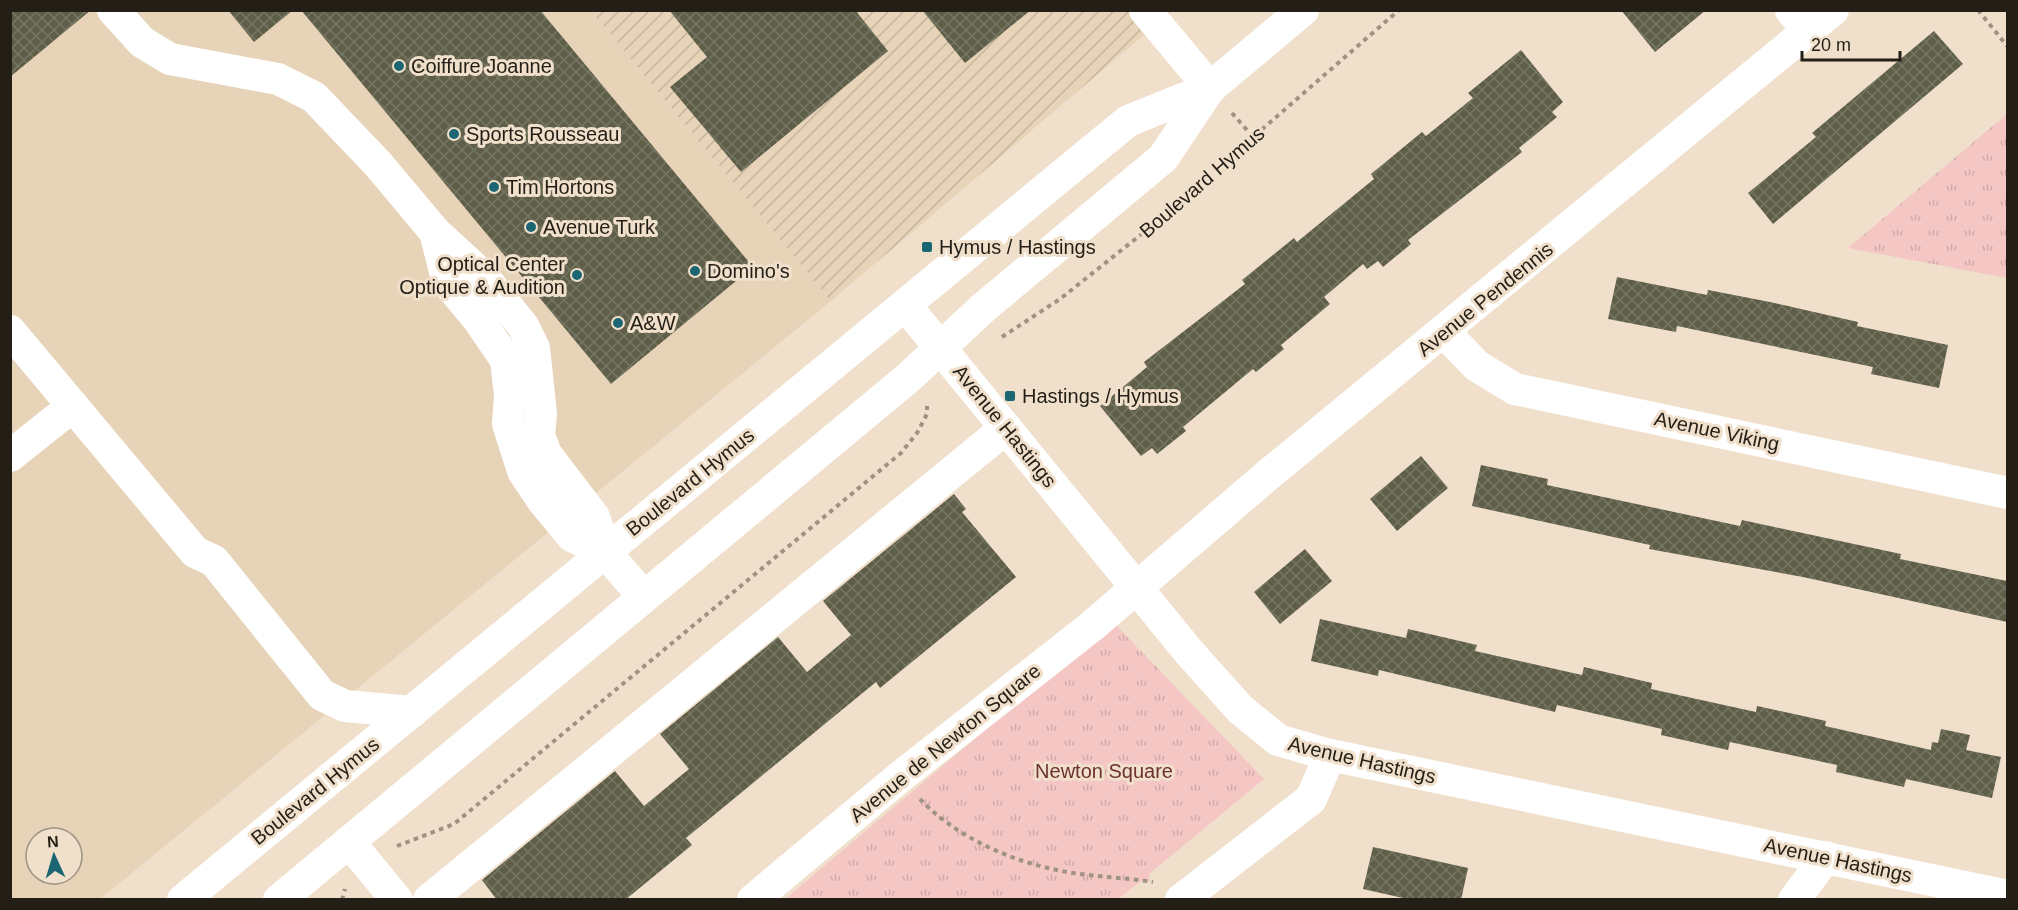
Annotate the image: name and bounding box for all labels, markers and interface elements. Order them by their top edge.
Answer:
scale bar [1802,24,1900,62]
text: 20 m [1811,35,1851,55]
place label: Coiffure Joanne [411,55,552,77]
marker: Coiffure Joanne [392,59,406,73]
street label: Boulevard Hymus [1135,122,1269,242]
place label: Sports Rousseau [466,123,619,145]
marker: Sports Rousseau [447,127,461,141]
place label: Tim Hortons [506,176,614,198]
marker: Tim Hortons [487,180,501,194]
place label: Avenue Turk [543,216,656,238]
marker: Avenue Turk [524,220,538,234]
place label: Hymus / Hastings [939,236,1096,258]
street label: Avenue Pendennis [1413,238,1557,360]
marker: Hymus / Hastings [920,240,934,254]
place label: Optical Center Optique & Audition [399,253,565,298]
place label: Domino's [707,260,790,282]
marker: Domino's [688,264,702,278]
marker: Optical Center Optique & Audition [570,268,584,282]
place label: A&W [630,312,676,334]
marker: A&W [611,316,625,330]
street label: Avenue Hastings [949,360,1061,492]
place label: Hastings / Hymus [1022,385,1179,407]
marker: Hastings / Hymus [1003,389,1017,403]
street label: Avenue Viking [1653,407,1781,455]
street label: Boulevard Hymus [622,424,758,540]
street label: Avenue de Newton Square [845,659,1045,827]
street label: Avenue Hastings [1286,732,1438,788]
street label: Boulevard Hymus [247,733,383,849]
park label: Newton Square [1035,760,1173,782]
north arrow [24,826,84,886]
text: N [47,833,59,850]
street label: Avenue Hastings [1762,834,1914,886]

